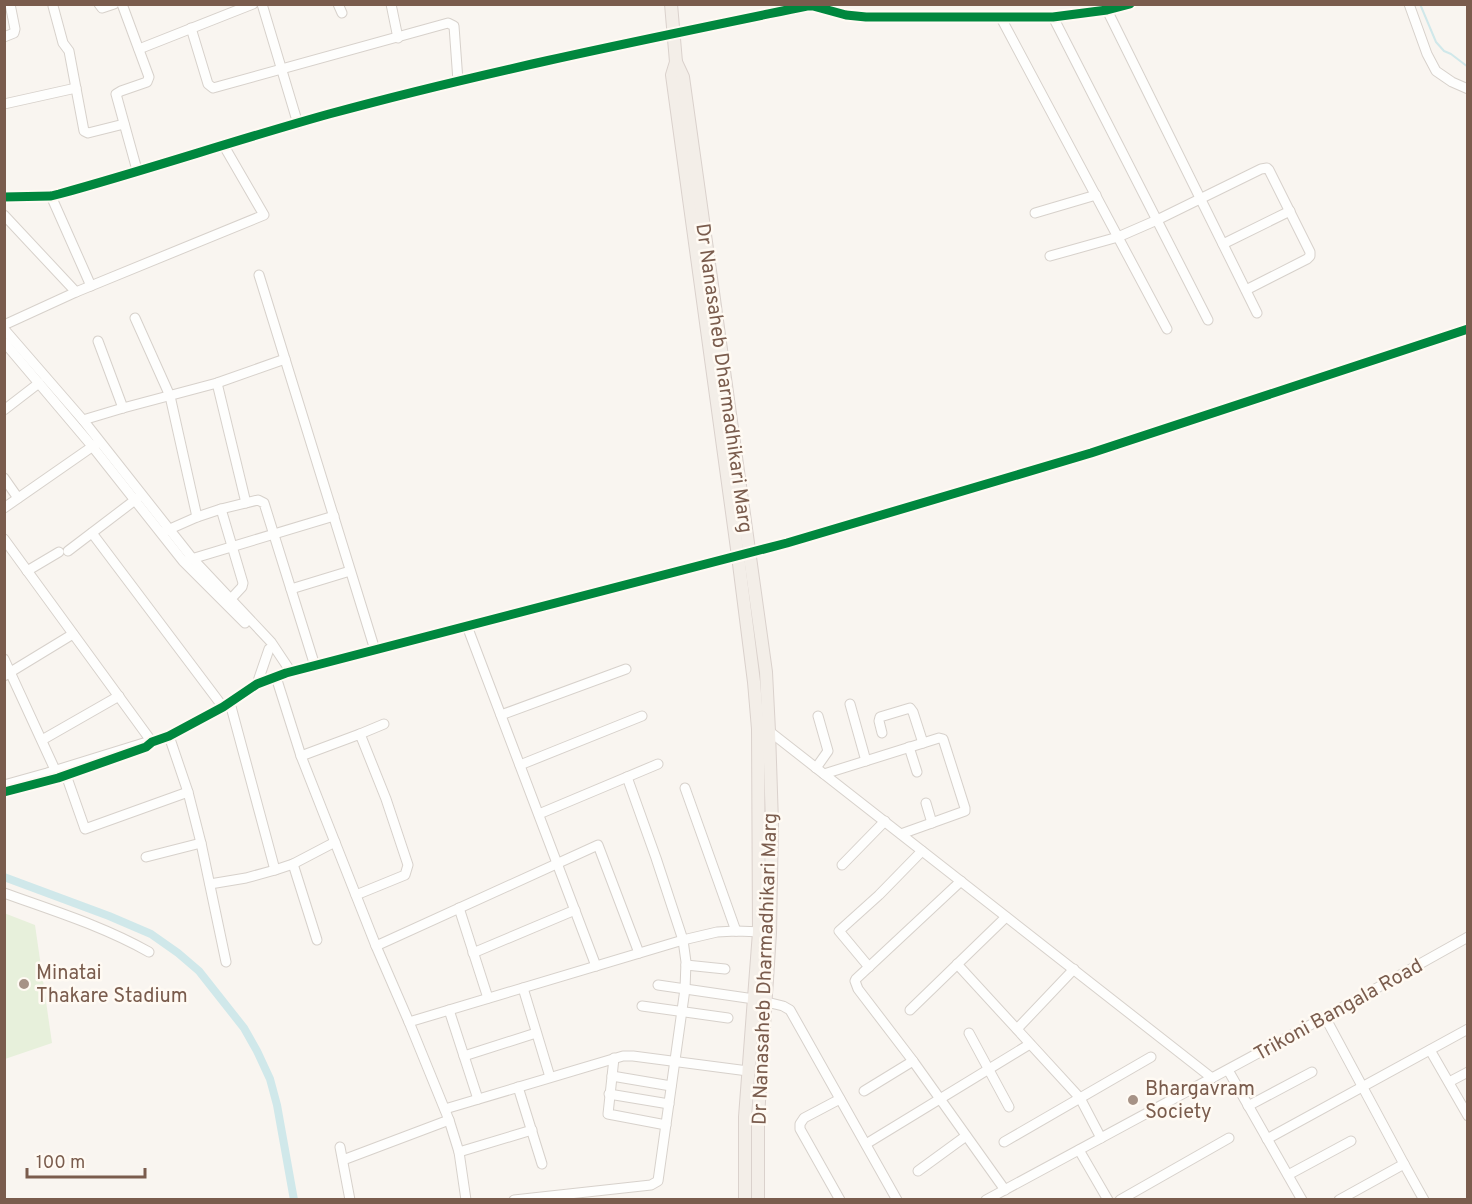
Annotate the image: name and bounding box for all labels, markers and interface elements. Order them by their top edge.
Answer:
street label: Dr Nanasaheb Dharmadhikari Marg [688,222,758,535]
street label: Dr Nanasaheb Dharmadhikari Marg [748,812,784,1126]
street label: Trikoni Bangala Road [1250,954,1428,1068]
place label: Minatai Thakare Stadium [36,961,188,1010]
marker: Minatai Thakare Stadium [17,977,31,991]
place label: Bhargavram Society [1145,1077,1255,1126]
marker: Bhargavram Society [1126,1093,1140,1107]
scale bar [27,1141,146,1179]
text: 100 m [36,1152,85,1175]

